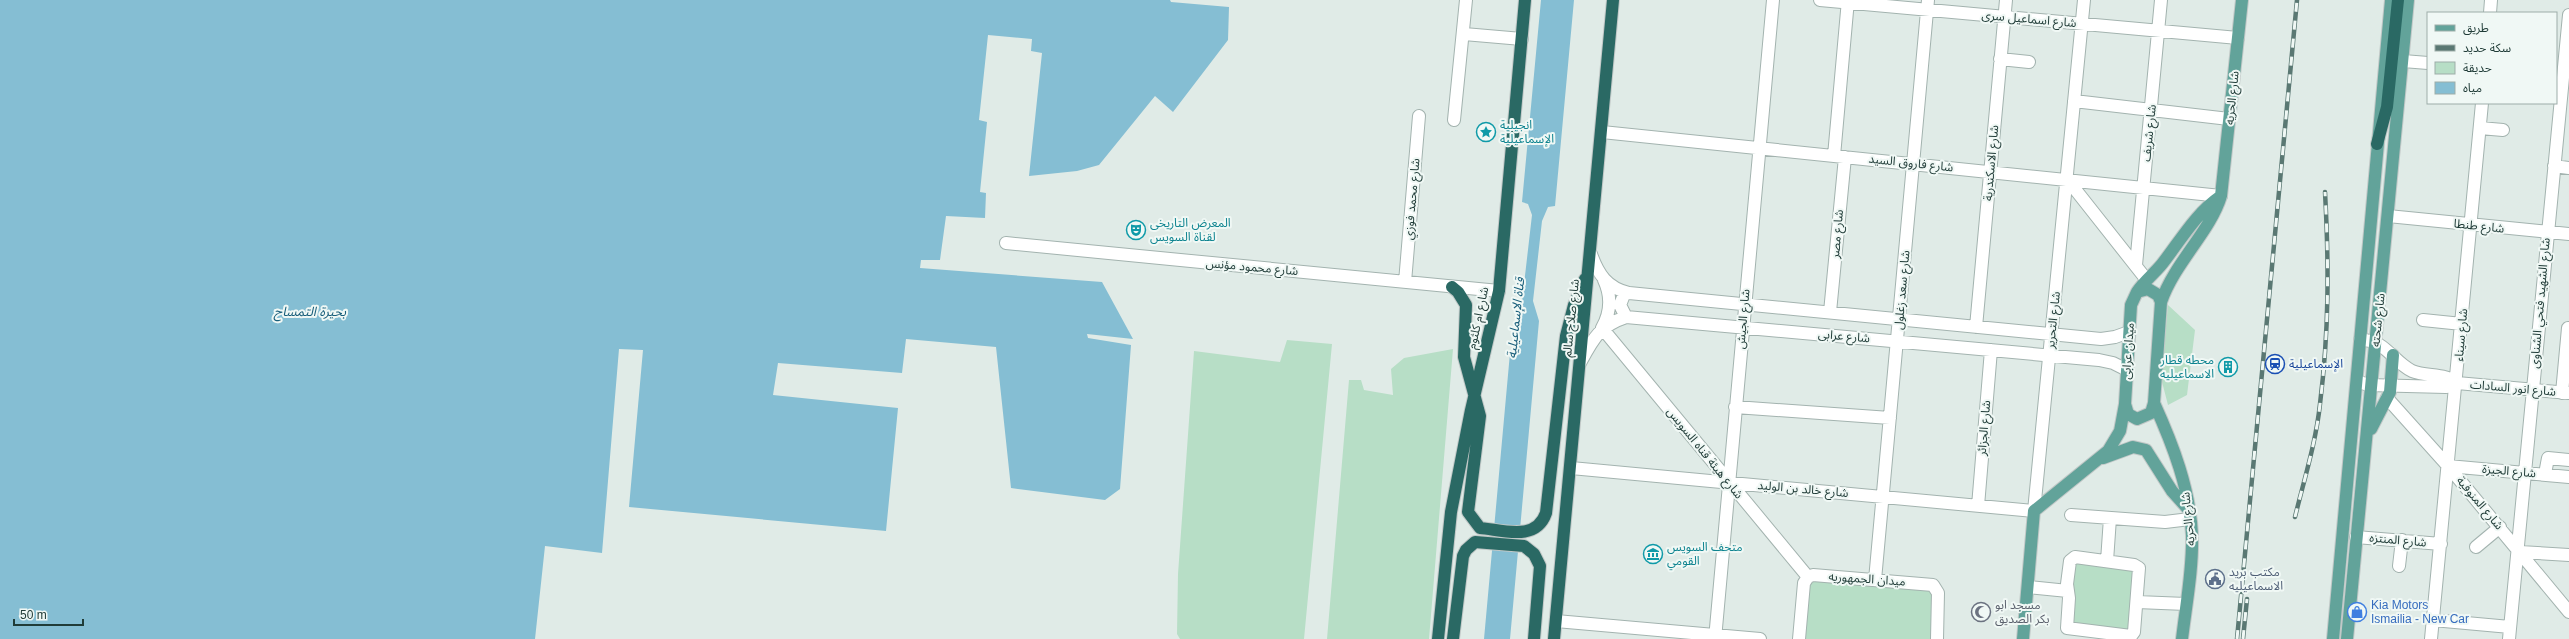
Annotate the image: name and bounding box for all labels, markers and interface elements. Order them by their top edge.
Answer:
street label: شارع اسماعيل سرى [1981,8,2077,32]
legend [2427,12,2557,104]
text: طريق [2463,21,2489,36]
text: سكة حديد [2463,41,2511,55]
text: حديقة [2463,61,2492,75]
street label: شارع الحريه [2222,70,2244,126]
text: مياه [2463,81,2482,95]
street label: شارع شريف [2139,104,2161,162]
place label: انجيلية الإسماعيلية [1500,118,1554,147]
place icon: انجيلية الإسماعيلية [1475,121,1497,143]
street label: شارع الاسكندرية [1981,125,2003,202]
street label: شارع فاروق السيد [1868,152,1954,176]
street label: شارع محمد فوزي [1401,158,1425,241]
street label: شارع مصر [1828,209,1848,260]
place label: المعرض التاريخى لقناة السويس [1150,216,1231,244]
street label: شارع طنطا [2453,216,2505,238]
theatre icon: المعرض التاريخى لقناة السويس [1125,219,1147,241]
street label: شارع الشهيد فتحي الشناوى [2527,237,2555,369]
street label: شارع سعد زغلول [1892,250,1914,331]
street label: شارع محمود مؤنس [1205,256,1299,280]
water label: قناة الإسماعيلية [1504,276,1528,359]
street label: شارع صلاح سالم [1560,278,1584,358]
street label: شارع ام كلثوم [1465,286,1493,351]
street label: شارع الجيش [1733,288,1755,350]
street label: شارع التحرير [2043,291,2065,351]
street label: شارع شحته [2368,292,2390,348]
water label: بحيرة التمساح [273,304,347,322]
street label: شارع سيناء [2452,308,2472,362]
street label: ميدان عرابى [2119,322,2137,380]
street label: شارع عرابى [1817,327,1871,347]
place label: محطه قطار الاسماعيليه [2160,353,2214,381]
station icon: الإسماعيلية [2264,353,2286,375]
building icon: محطه قطار الاسماعيليه [2217,356,2239,378]
place label: الإسماعيلية [2289,357,2343,372]
street label: شارع انور السادات [2469,377,2557,401]
street label: شارع الجزائر [1975,400,1995,457]
street label: شارع هيئة قناه السويس [1662,405,1746,503]
street label: شارع الجيزة [2481,462,2536,482]
street label: شارع المنوفية [2452,474,2506,534]
street label: شارع خالد بن الوليد [1757,478,1849,502]
street label: شارع الحريه [2178,491,2200,547]
street label: شارع المنتزه [2369,531,2427,551]
place label: متحف السويس القومي [1667,540,1743,571]
museum icon: متحف السويس القومي [1642,543,1664,565]
place label: مكتب بريد الاسماعيليه [2229,565,2283,593]
public building icon: مكتب بريد الاسماعيليه [2204,568,2226,590]
street label: ميدان الجمهوريه [1828,569,1906,589]
place label: مسجد ابو بكر الصديق [1995,598,2049,627]
place label: Kia Motors Ismailia - New Car [2371,598,2469,626]
scale bar [14,601,83,627]
mosque icon: مسجد ابو بكر الصديق [1970,601,1992,623]
shop icon: Kia Motors Ismailia - New Car [2346,601,2368,623]
text: 50 m [20,608,47,622]

